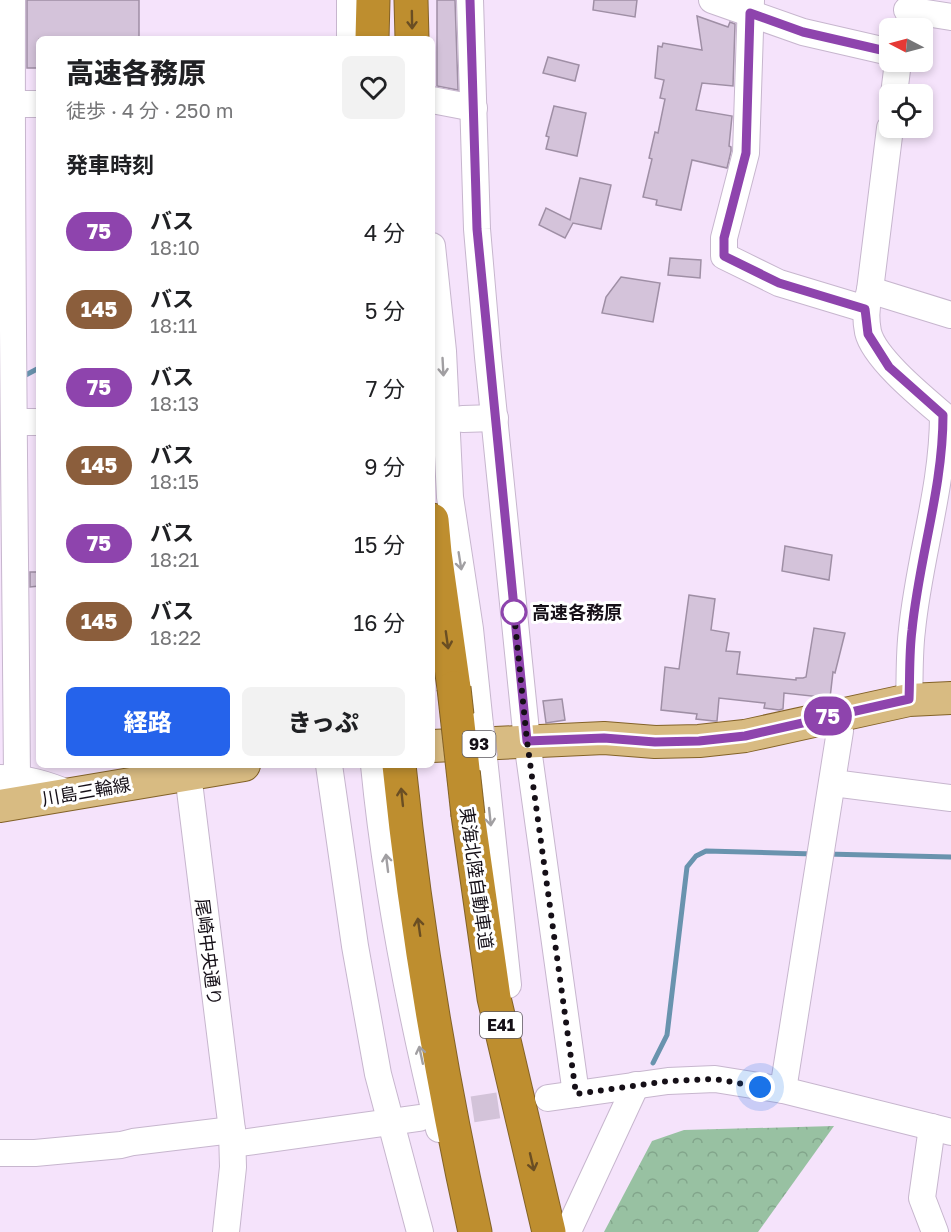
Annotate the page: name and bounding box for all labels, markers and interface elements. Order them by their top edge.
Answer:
one-way arrow [406,9,418,29]
north arrow [879,18,933,72]
map controls [879,18,933,138]
text: 高速各務原 [66,56,206,89]
button: heart [342,56,405,119]
button: locate [879,84,933,138]
text: 徒歩 · 4 分 · 250 m [66,98,234,122]
text: 発車時刻 [66,151,154,178]
text: バス [150,207,194,234]
text: 75 [87,218,111,244]
text: 4 分 [364,219,405,246]
text: 18:10 [150,235,200,259]
text: バス [150,285,194,312]
text: 145 [81,296,117,322]
text: 5 分 [365,297,405,324]
text: 18:11 [150,313,197,337]
one-way arrow [438,356,449,376]
text: バス [150,363,194,390]
text: 75 [87,374,111,400]
text: 7 分 [366,375,405,402]
text: 18:13 [150,391,199,415]
text: バス [150,441,194,468]
text: 145 [81,452,117,478]
text: 9 分 [364,453,405,480]
text: 18:15 [150,469,199,493]
text: バス [150,519,194,546]
text: 75 [87,530,111,556]
text: 15 分 [354,531,405,558]
text: 18:21 [150,547,199,571]
one-way arrow [454,551,465,570]
text: バス [150,597,194,624]
marker: 高速各務原 [501,599,527,625]
place label: 高速各務原 [532,601,622,623]
text: 145 [81,608,117,634]
text: 16 分 [354,609,405,636]
text: 18:22 [150,625,201,649]
one-way arrow [441,630,452,649]
button: 経路 [66,687,230,756]
button: きっぷ [242,687,405,756]
line badge: 75 [801,696,855,736]
text: 75 [816,703,840,729]
road number: 93 [462,731,496,757]
street label: 川島三輪線 [40,772,132,810]
one-way arrow [396,787,407,807]
street label: 東海北陸自動車道 [456,805,498,951]
one-way arrow [485,806,496,826]
one-way arrow [381,854,392,874]
street label: 尾崎中央通り [192,897,226,1007]
one-way arrow [414,917,425,937]
road number: E41 [480,1012,522,1038]
one-way arrow [415,1046,426,1066]
your location [745,1072,775,1102]
one-way arrow [526,1152,538,1171]

